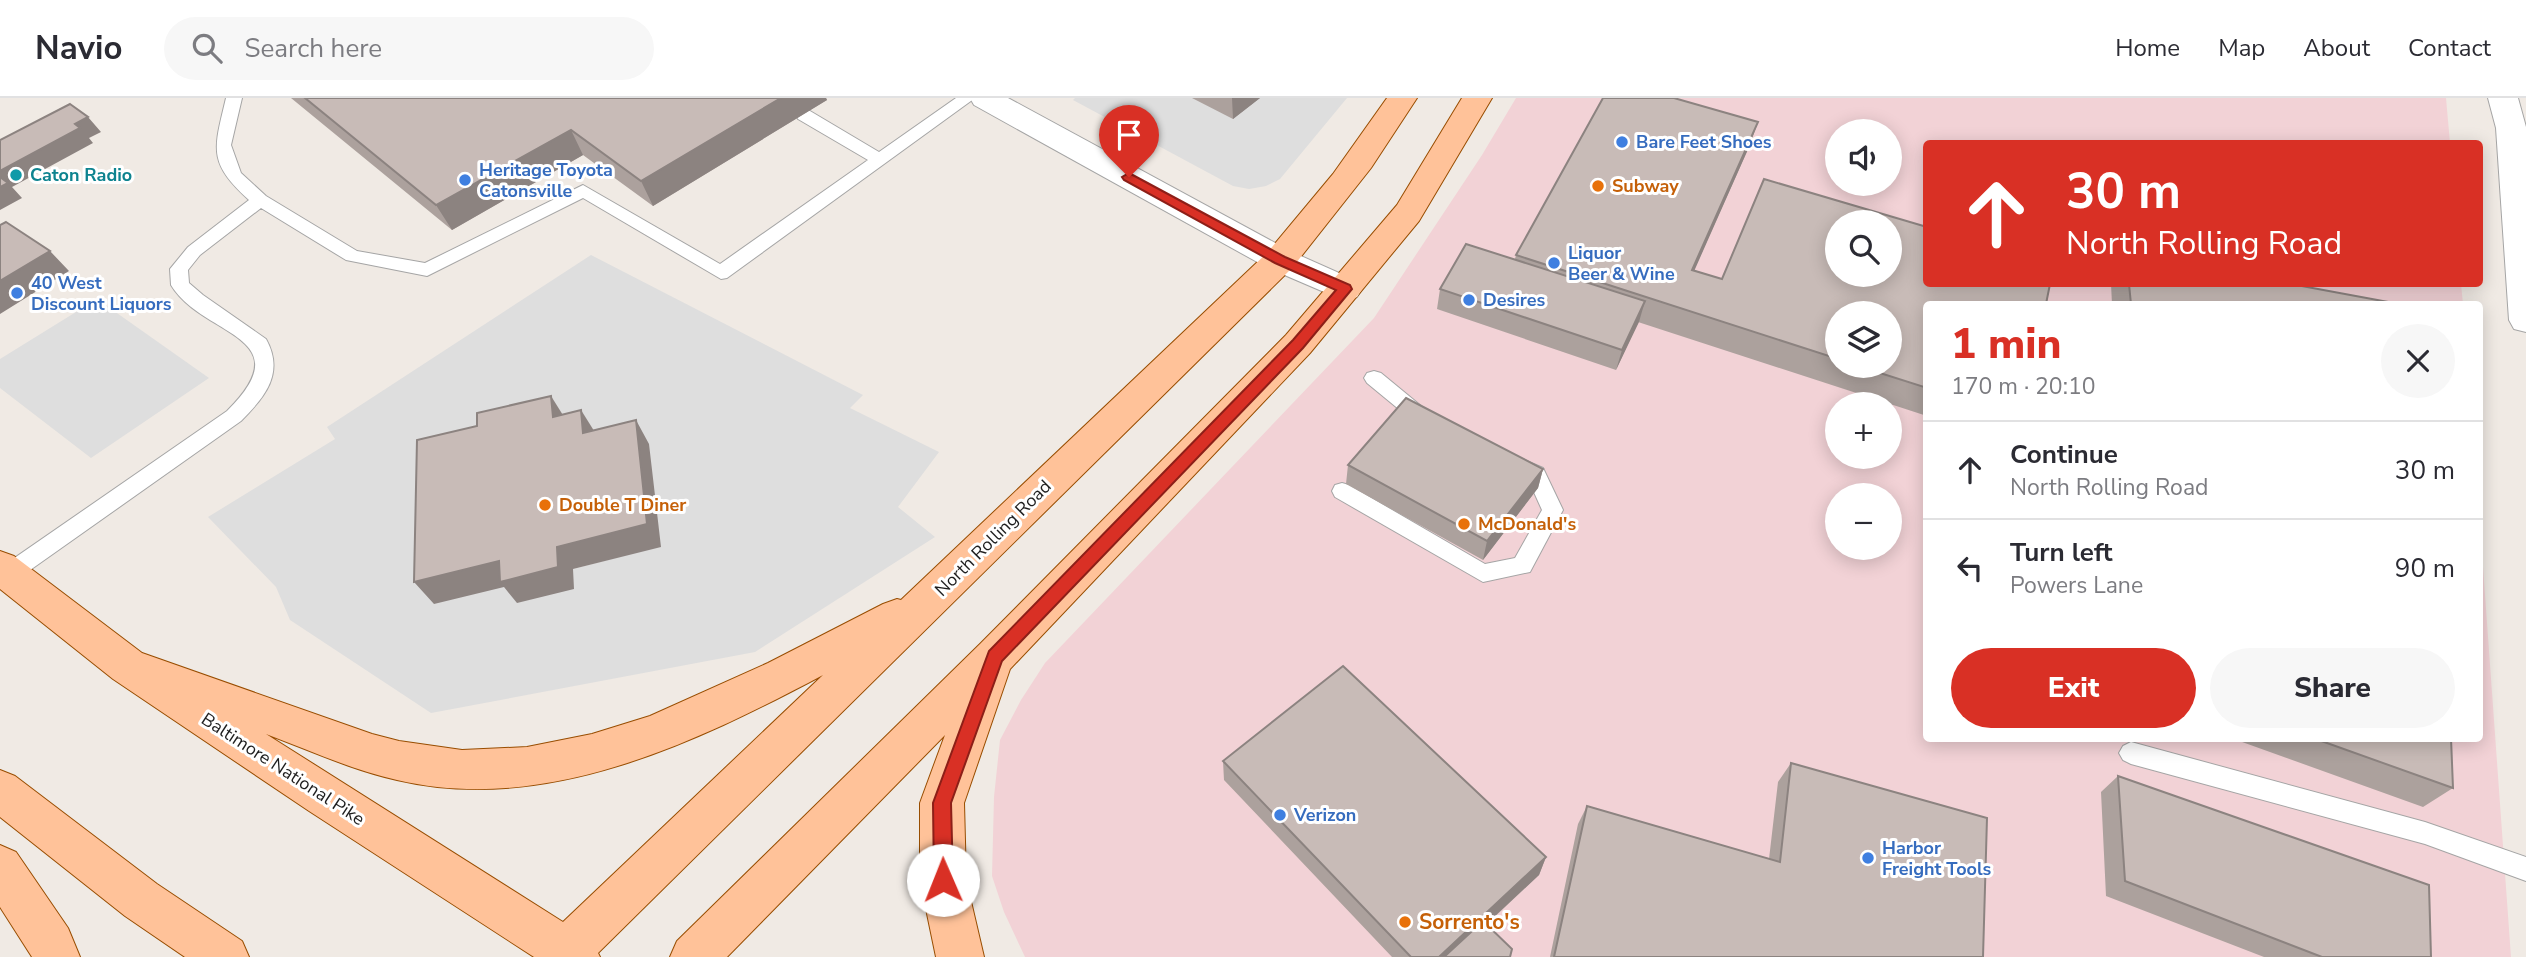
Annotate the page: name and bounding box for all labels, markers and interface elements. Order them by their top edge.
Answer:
search box [164,17,654,80]
text: Navio [35,26,122,71]
icon: search [188,29,226,67]
text: Search here [244,31,382,66]
text: Home [2115,32,2180,64]
text: Map [2218,32,2265,64]
text: About [2303,32,2370,64]
text: Contact [2408,32,2491,64]
pin [1099,105,1159,177]
icon: arrive [1110,116,1148,154]
map controls [1825,119,1902,560]
button: sound [1825,119,1902,196]
place label: Bare Feet Shoes [1636,130,1772,154]
marker: Bare Feet Shoes [1614,134,1630,150]
place label: Heritage Toyota Catonsville [479,158,613,203]
text: 30 m [2066,158,2181,225]
place label: Caton Radio [30,163,132,187]
marker: Caton Radio [8,167,24,183]
icon: ahead [1951,168,2042,259]
marker: Heritage Toyota Catonsville [457,172,473,188]
place label: Subway [1612,174,1679,198]
marker: Subway [1590,178,1606,194]
button: search [1825,210,1902,287]
text: North Rolling Road [2066,222,2342,265]
place label: Liquor Beer & Wine [1568,241,1675,286]
marker: Liquor Beer & Wine [1546,255,1562,271]
place label: 40 West Discount Liquors [31,271,172,316]
marker: 40 West Discount Liquors [9,285,25,301]
place label: Desires [1483,288,1546,312]
marker: Desires [1461,292,1477,308]
button: layers [1825,301,1902,378]
text: 1 min [1951,316,2061,373]
button: close [2381,324,2455,398]
text: 170 m · 20:10 [1951,371,2096,402]
button: + [1825,392,1902,469]
text: Continue [2010,437,2118,472]
icon: ahead [1951,451,1989,489]
text: 30 m [2395,453,2455,488]
text: North Rolling Road [2010,472,2209,503]
street label: North Rolling Road [930,475,1056,601]
button: − [1825,483,1902,560]
place label: Double T Diner [559,493,686,517]
marker: Double T Diner [537,497,553,513]
place label: McDonald's [1478,512,1576,536]
marker: McDonald's [1456,516,1472,532]
text: Turn left [2010,535,2113,570]
icon: left [1951,549,1989,587]
text: 90 m [2395,551,2455,586]
text: Powers Lane [2010,570,2143,601]
button: Exit [1951,648,2196,728]
button: Share [2210,648,2455,728]
street label: Baltimore National Pike [197,707,369,831]
place label: Verizon [1293,803,1356,827]
marker: Verizon [1272,807,1288,823]
place label: Harbor Freight Tools [1882,836,1992,881]
position arrow [906,843,980,917]
marker: Harbor Freight Tools [1860,850,1876,866]
place label: Sorrento's [1419,908,1520,936]
marker: Sorrento's [1397,914,1413,930]

